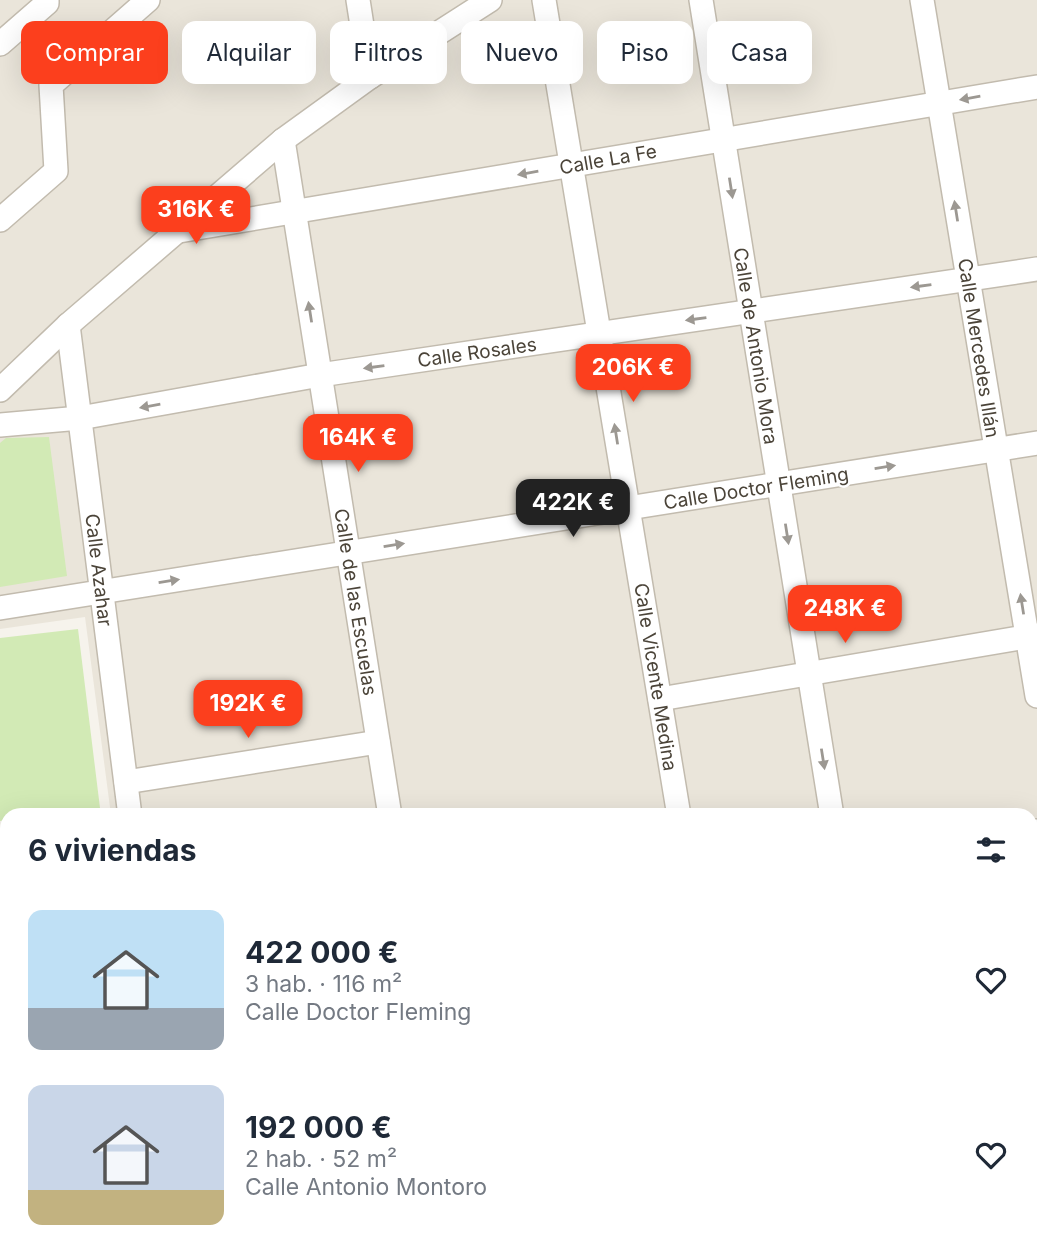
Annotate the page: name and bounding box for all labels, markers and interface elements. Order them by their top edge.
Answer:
chip: Comprar [21,21,168,84]
chip: Alquilar [182,21,316,84]
chip: Filtros [330,21,447,84]
chip: Nuevo [461,21,583,84]
chip: Piso [597,21,693,84]
chip: Casa [707,21,812,84]
one-way arrow [959,93,981,104]
street label: Calle La Fe [558,140,659,179]
one-way arrow [517,168,539,179]
one-way arrow [726,177,737,199]
pin: 316K € [139,187,253,246]
text: 316K € [157,195,235,223]
one-way arrow [950,199,961,221]
street label: Calle de Antonio Mora [729,246,782,446]
street label: Calle Mercedes Illán [953,257,1004,439]
one-way arrow [910,281,932,292]
one-way arrow [305,301,316,323]
one-way arrow [685,314,707,325]
street label: Calle Rosales [416,333,538,372]
pin: 206K € [576,344,690,404]
text: 206K € [592,353,674,381]
one-way arrow [363,362,385,373]
one-way arrow [139,400,161,411]
pin: 164K € [301,414,415,474]
text: 164K € [319,423,397,451]
one-way arrow [610,423,621,445]
one-way arrow [874,461,896,472]
street label: Calle Doctor Fleming [662,463,850,514]
pin: 422K € [516,480,630,539]
text: 422K € [532,488,614,516]
street label: Calle de las Escuelas [329,507,382,697]
street label: Calle Azahar [80,512,117,628]
one-way arrow [782,523,793,545]
one-way arrow [383,539,405,550]
one-way arrow [158,575,180,586]
street label: Calle Vicente Medina [629,582,682,773]
pin: 248K € [788,586,902,645]
one-way arrow [1016,593,1027,615]
text: 248K € [804,594,886,622]
pin: 192K € [191,680,305,740]
text: 192K € [209,689,287,717]
one-way arrow [818,748,829,770]
icon: filters [972,831,1010,869]
text: 6 viviendas [28,832,197,868]
text: 422 000 € [245,934,399,970]
icon: home [84,938,168,1022]
icon: heart [972,961,1010,999]
text: 3 hab. · 116 m² [245,970,402,998]
text: Calle Doctor Fleming [245,998,471,1026]
text: 192 000 € [245,1109,392,1145]
icon: home [84,1113,168,1197]
icon: heart [972,1136,1010,1174]
text: 2 hab. · 52 m² [245,1145,397,1173]
text: Calle Antonio Montoro [245,1173,487,1201]

